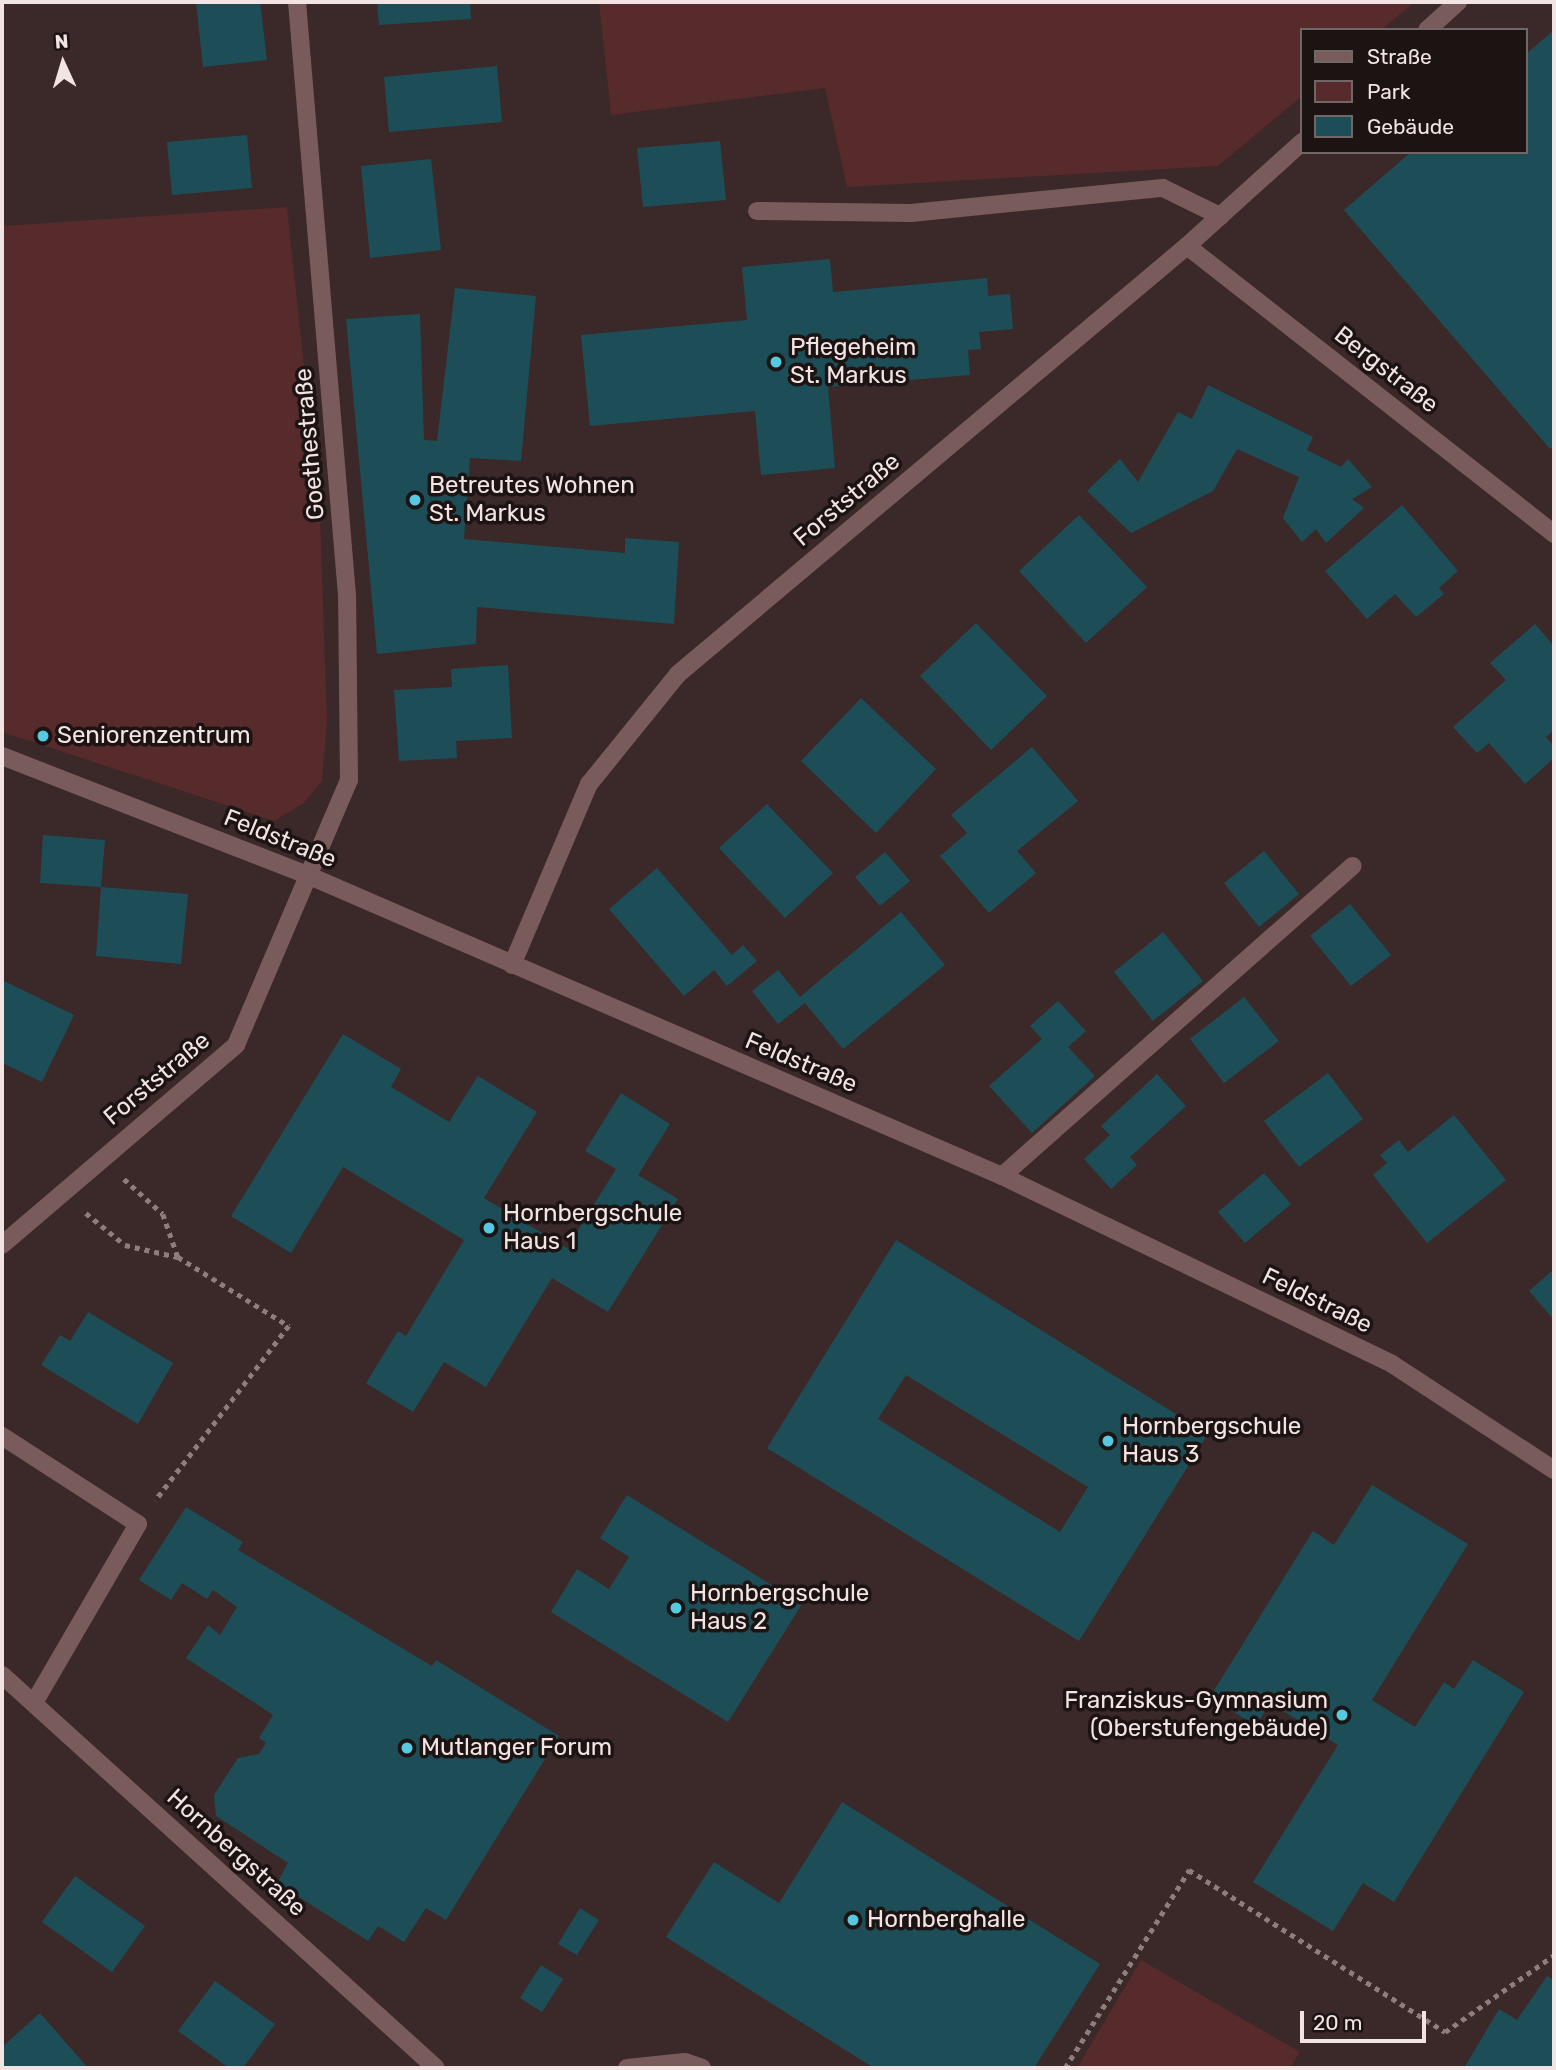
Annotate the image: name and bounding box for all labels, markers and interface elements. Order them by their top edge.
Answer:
north arrow [28,28,98,98]
legend [1300,28,1528,154]
text: N [54,30,69,54]
text: Straße [1367,44,1432,69]
text: Park [1367,79,1411,104]
text: Gebäude [1367,114,1454,139]
street label: Bergstraße [1328,320,1444,420]
place label: Pflegeheim St. Markus [790,334,916,390]
marker: Pflegeheim St. Markus [768,354,784,370]
street label: Goethestraße [289,367,331,521]
street label: Forststraße [788,447,906,553]
place label: Betreutes Wohnen St. Markus [429,472,635,528]
marker: Betreutes Wohnen St. Markus [407,492,423,508]
place label: Seniorenzentrum [57,722,251,750]
marker: Seniorenzentrum [35,728,51,744]
street label: Feldstraße [220,803,340,875]
street label: Forststraße [98,1026,216,1132]
street label: Feldstraße [741,1027,861,1099]
place label: Hornbergschule Haus 1 [503,1200,682,1256]
marker: Hornbergschule Haus 1 [481,1220,497,1236]
street label: Feldstraße [1257,1262,1377,1340]
place label: Hornbergschule Haus 3 [1122,1413,1301,1469]
marker: Hornbergschule Haus 3 [1100,1433,1116,1449]
place label: Hornbergschule Haus 2 [690,1580,869,1636]
marker: Hornbergschule Haus 2 [668,1600,684,1616]
place label: Franziskus-Gymnasium (Oberstufengebäude) [1064,1687,1328,1743]
marker: Franziskus-Gymnasium (Oberstufengebäude) [1334,1707,1350,1723]
place label: Mutlanger Forum [421,1734,613,1762]
marker: Mutlanger Forum [399,1740,415,1756]
street label: Hornbergstraße [161,1783,311,1923]
place label: Hornberghalle [867,1906,1025,1934]
marker: Hornberghalle [845,1912,861,1928]
scale bar [1304,1996,1430,2040]
text: 20 m [1313,2010,1362,2035]

